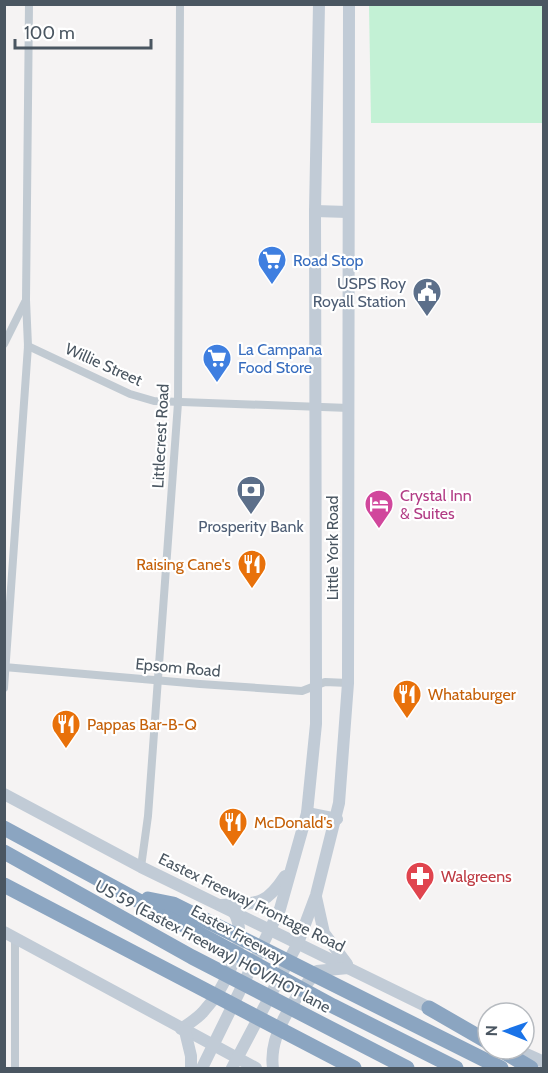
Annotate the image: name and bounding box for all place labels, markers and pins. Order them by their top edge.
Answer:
supermarket icon: Road Stop [256,244,288,286]
place label: Road Stop [293,251,364,270]
place label: USPS Roy Royall Station [313,274,406,311]
public building icon: USPS Roy Royall Station [411,276,443,318]
place label: La Campana Food Store [238,340,322,377]
supermarket icon: La Campana Food Store [201,342,233,384]
bank icon: Prosperity Bank [235,474,267,516]
place label: Crystal Inn & Suites [400,486,472,523]
hotel icon: Crystal Inn & Suites [363,488,395,530]
place label: Prosperity Bank [198,517,304,536]
restaurant icon: Raising Cane's [236,548,268,590]
place label: Raising Cane's [136,555,231,574]
restaurant icon: Whataburger [391,678,423,720]
place label: Whataburger [428,685,517,704]
restaurant icon: Pappas Bar-B-Q [50,708,82,750]
place label: Pappas Bar-B-Q [87,715,197,734]
restaurant icon: McDonald's [217,806,249,848]
place label: McDonald's [254,813,333,832]
pharmacy icon: Walgreens [404,860,436,902]
place label: Walgreens [441,867,512,886]

